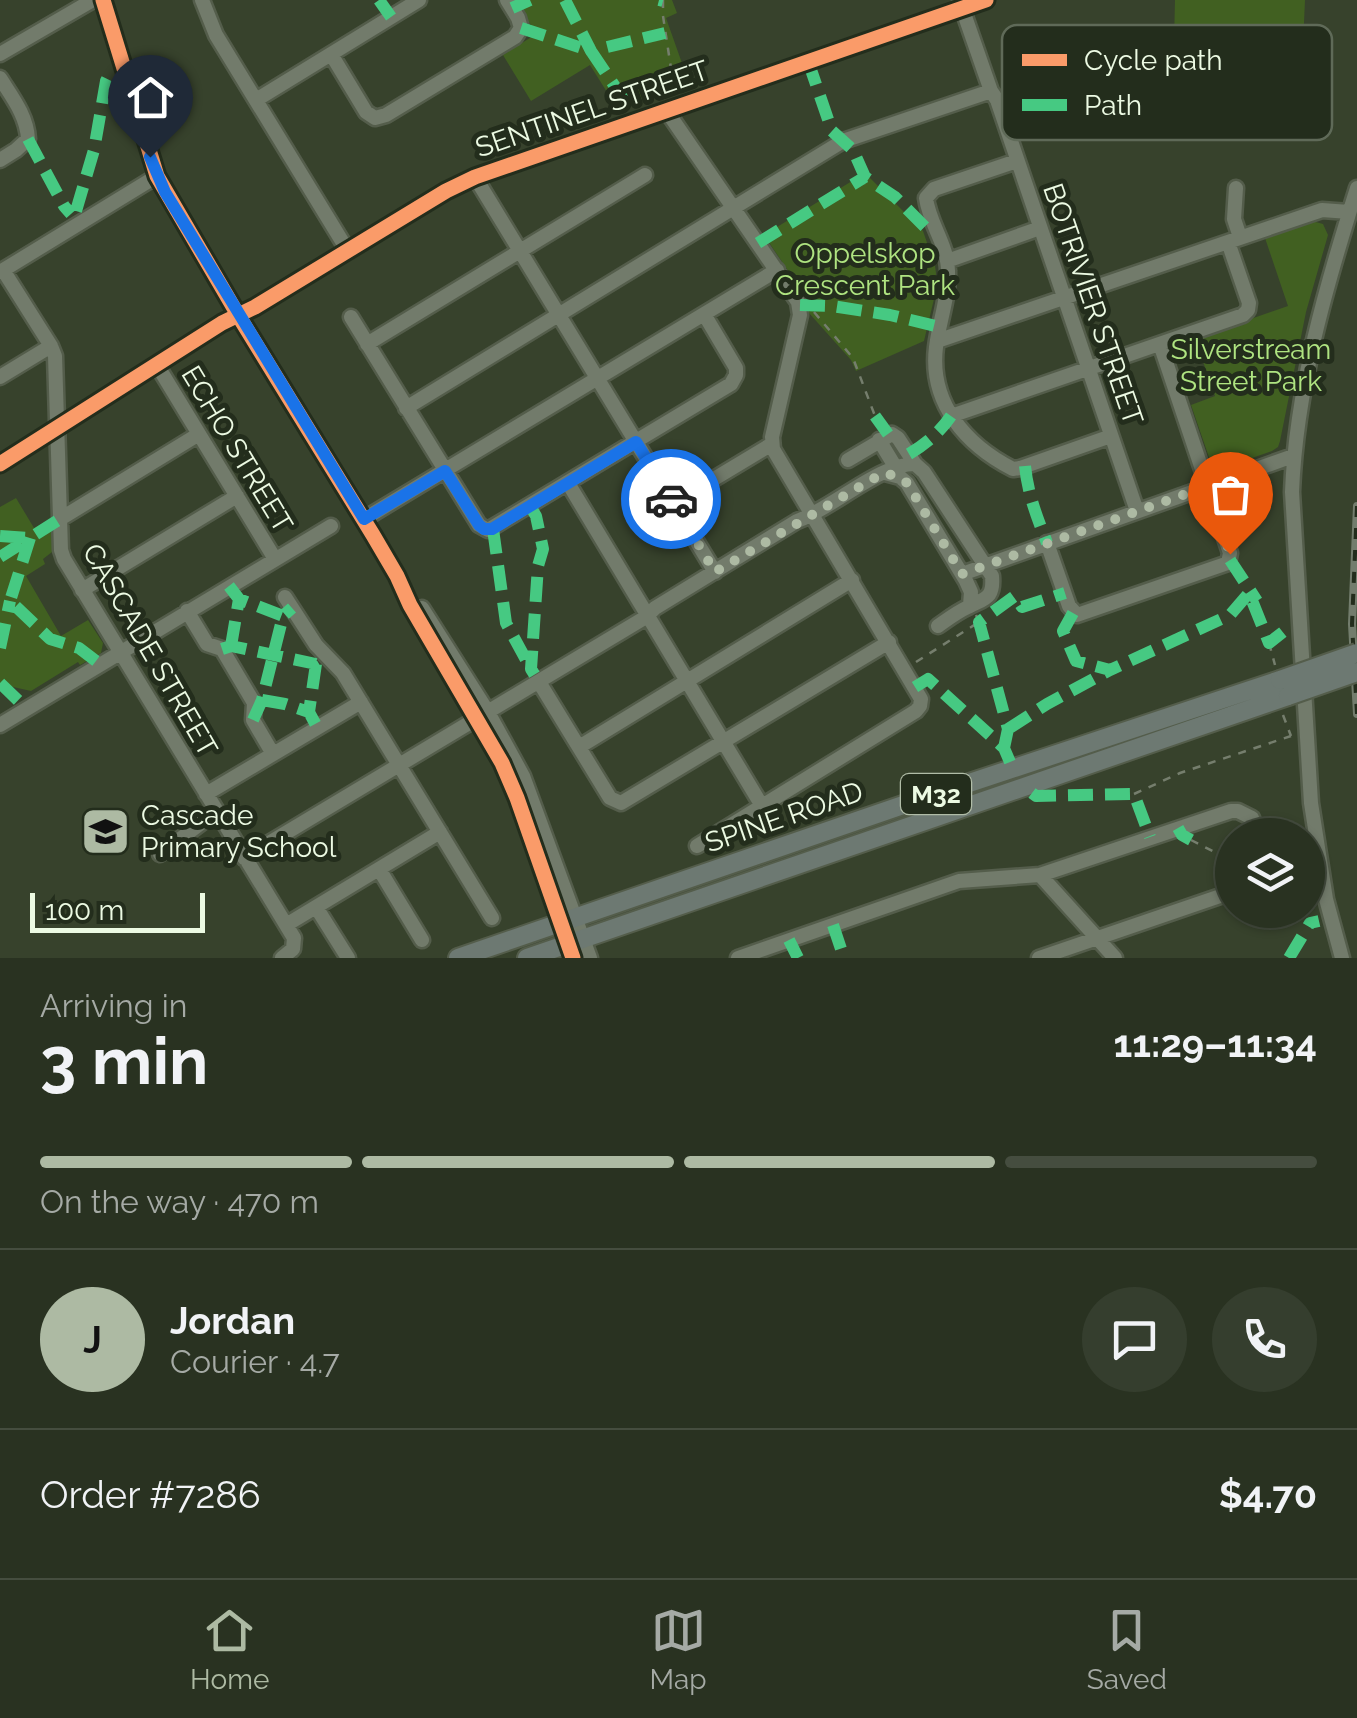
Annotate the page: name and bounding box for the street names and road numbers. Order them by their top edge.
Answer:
street label: SENTINEL STREET [471,54,713,164]
street label: BOTRIVIER STREET [1036,179,1150,429]
street label: ECHO STREET [174,360,300,538]
street label: CASCADE STREET [76,538,224,762]
road number: M32 [901,774,971,814]
street label: SPINE ROAD [701,775,867,859]

